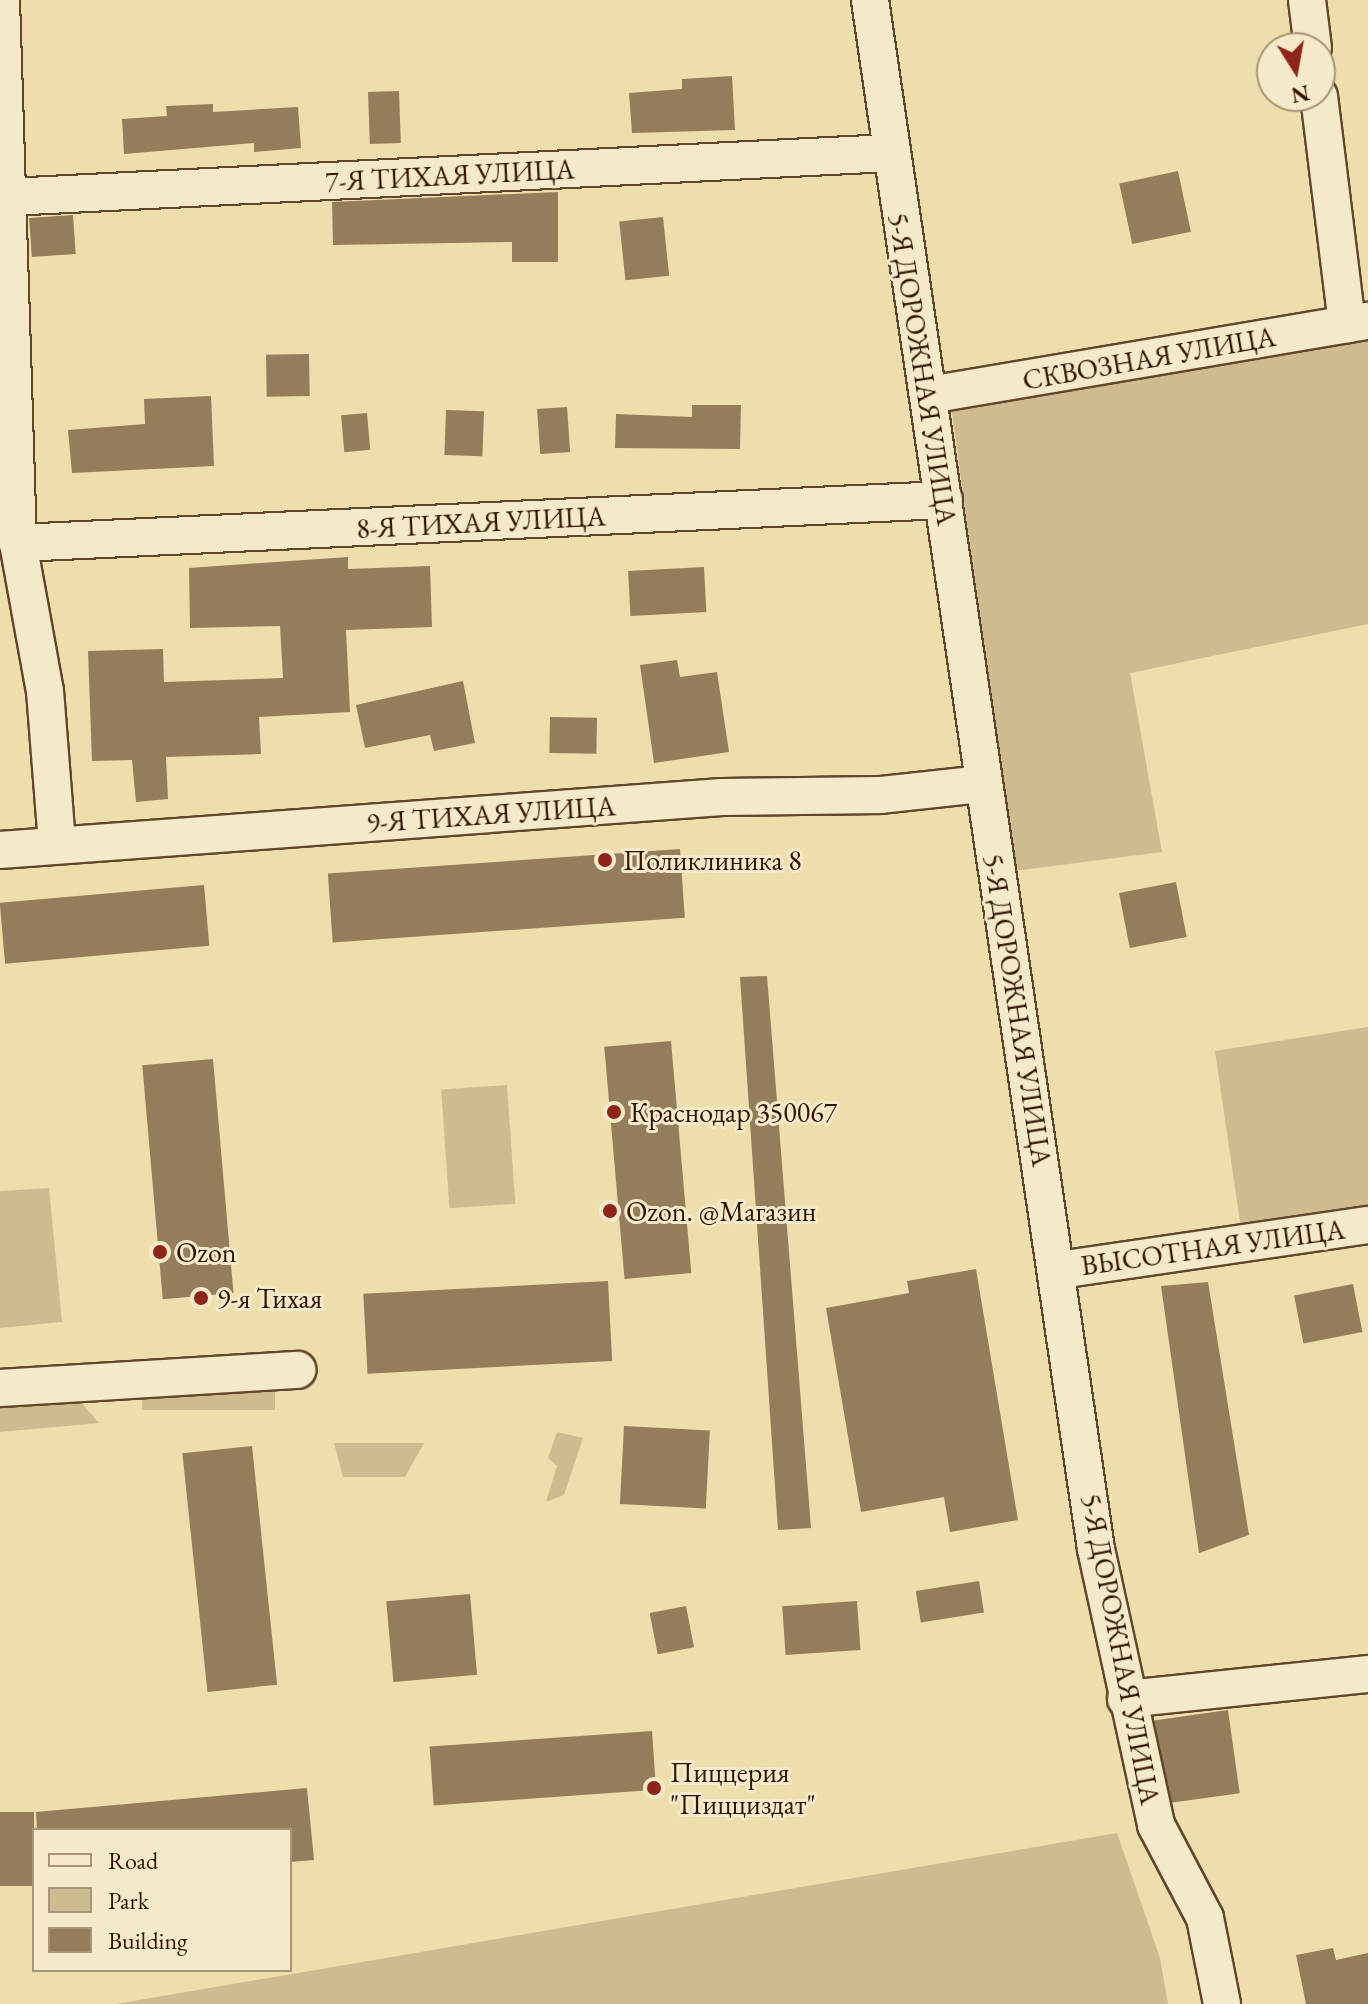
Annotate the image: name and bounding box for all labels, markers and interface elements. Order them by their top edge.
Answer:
north arrow [1256,32,1336,112]
text: N [1289,78,1312,110]
street label: 7-Я ТИХАЯ УЛИЦА [324,152,576,198]
street label: 5-Я ДОРОЖНАЯ УЛИЦА [882,210,964,528]
street label: СКВОЗНАЯ УЛИЦА [1020,319,1278,397]
street label: 8-Я ТИХАЯ УЛИЦА [355,499,607,545]
street label: 9-Я ТИХАЯ УЛИЦА [365,789,617,839]
place label: Поликлиника 8 [623,843,802,877]
marker: Поликлиника 8 [594,849,616,871]
street label: 5-Я ДОРОЖНАЯ УЛИЦА [977,851,1059,1169]
place label: Краснодар 350067 [630,1095,837,1129]
marker: Краснодар 350067 [605,1103,623,1121]
place label: Ozon. @Магазин [626,1194,816,1228]
marker: Ozon. @Магазин [601,1202,619,1220]
street label: ВЫСОТНАЯ УЛИЦА [1079,1212,1347,1282]
place label: Ozon [176,1235,237,1269]
marker: Ozon [151,1243,169,1261]
place label: 9-я Тихая [217,1281,322,1315]
marker: 9-я Тихая [192,1289,210,1307]
street label: 5-Я ДОРОЖНАЯ УЛИЦА [1074,1491,1168,1807]
place label: Пиццерия "Пицциздат" [670,1755,816,1821]
marker: Пиццерия "Пицциздат" [645,1779,663,1797]
legend [32,1828,292,1972]
text: Road [108,1845,158,1876]
text: Park [108,1885,149,1916]
text: Building [108,1925,188,1956]

